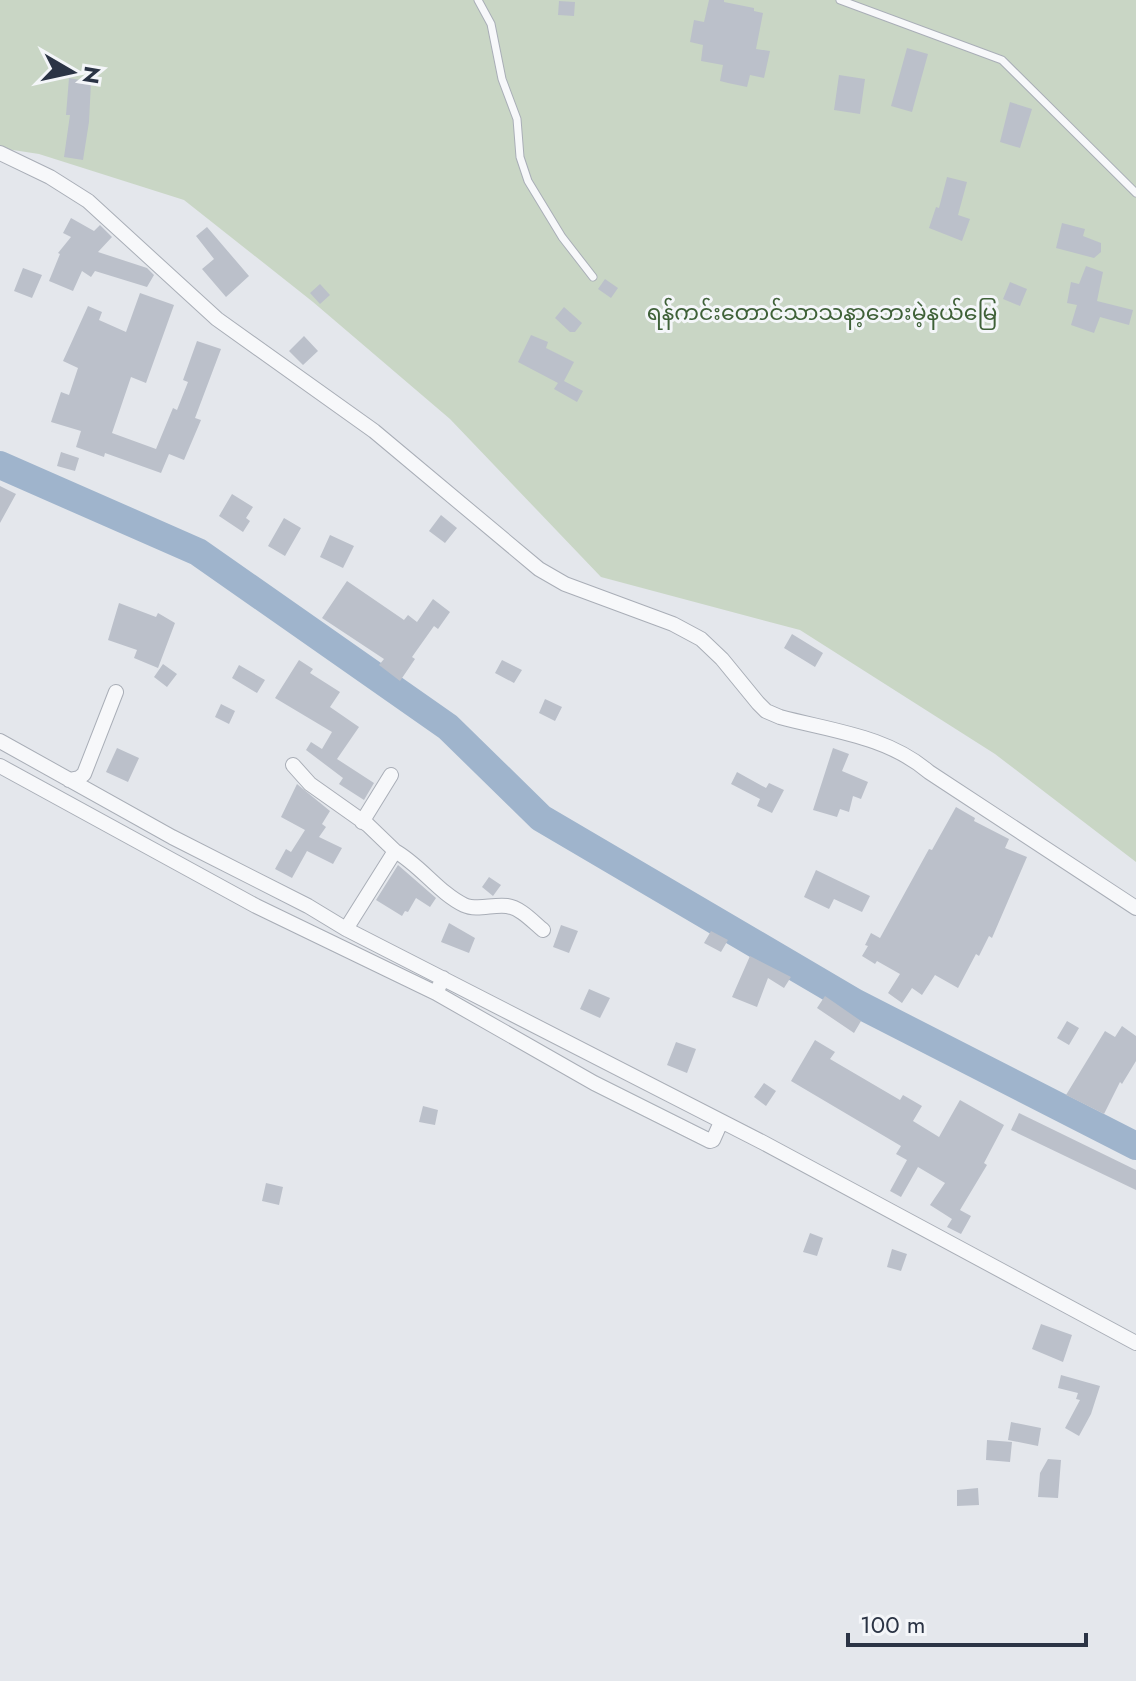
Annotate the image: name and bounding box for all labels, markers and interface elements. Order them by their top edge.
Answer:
north arrow [32,32,112,112]
text: N [75,64,109,86]
park label: ရန်ကင်းတောင်သာသနာ့ဘေးမဲ့နယ်မြေ [647,296,997,330]
scale bar [848,1597,1086,1647]
text: 100 m [860,1607,926,1642]

